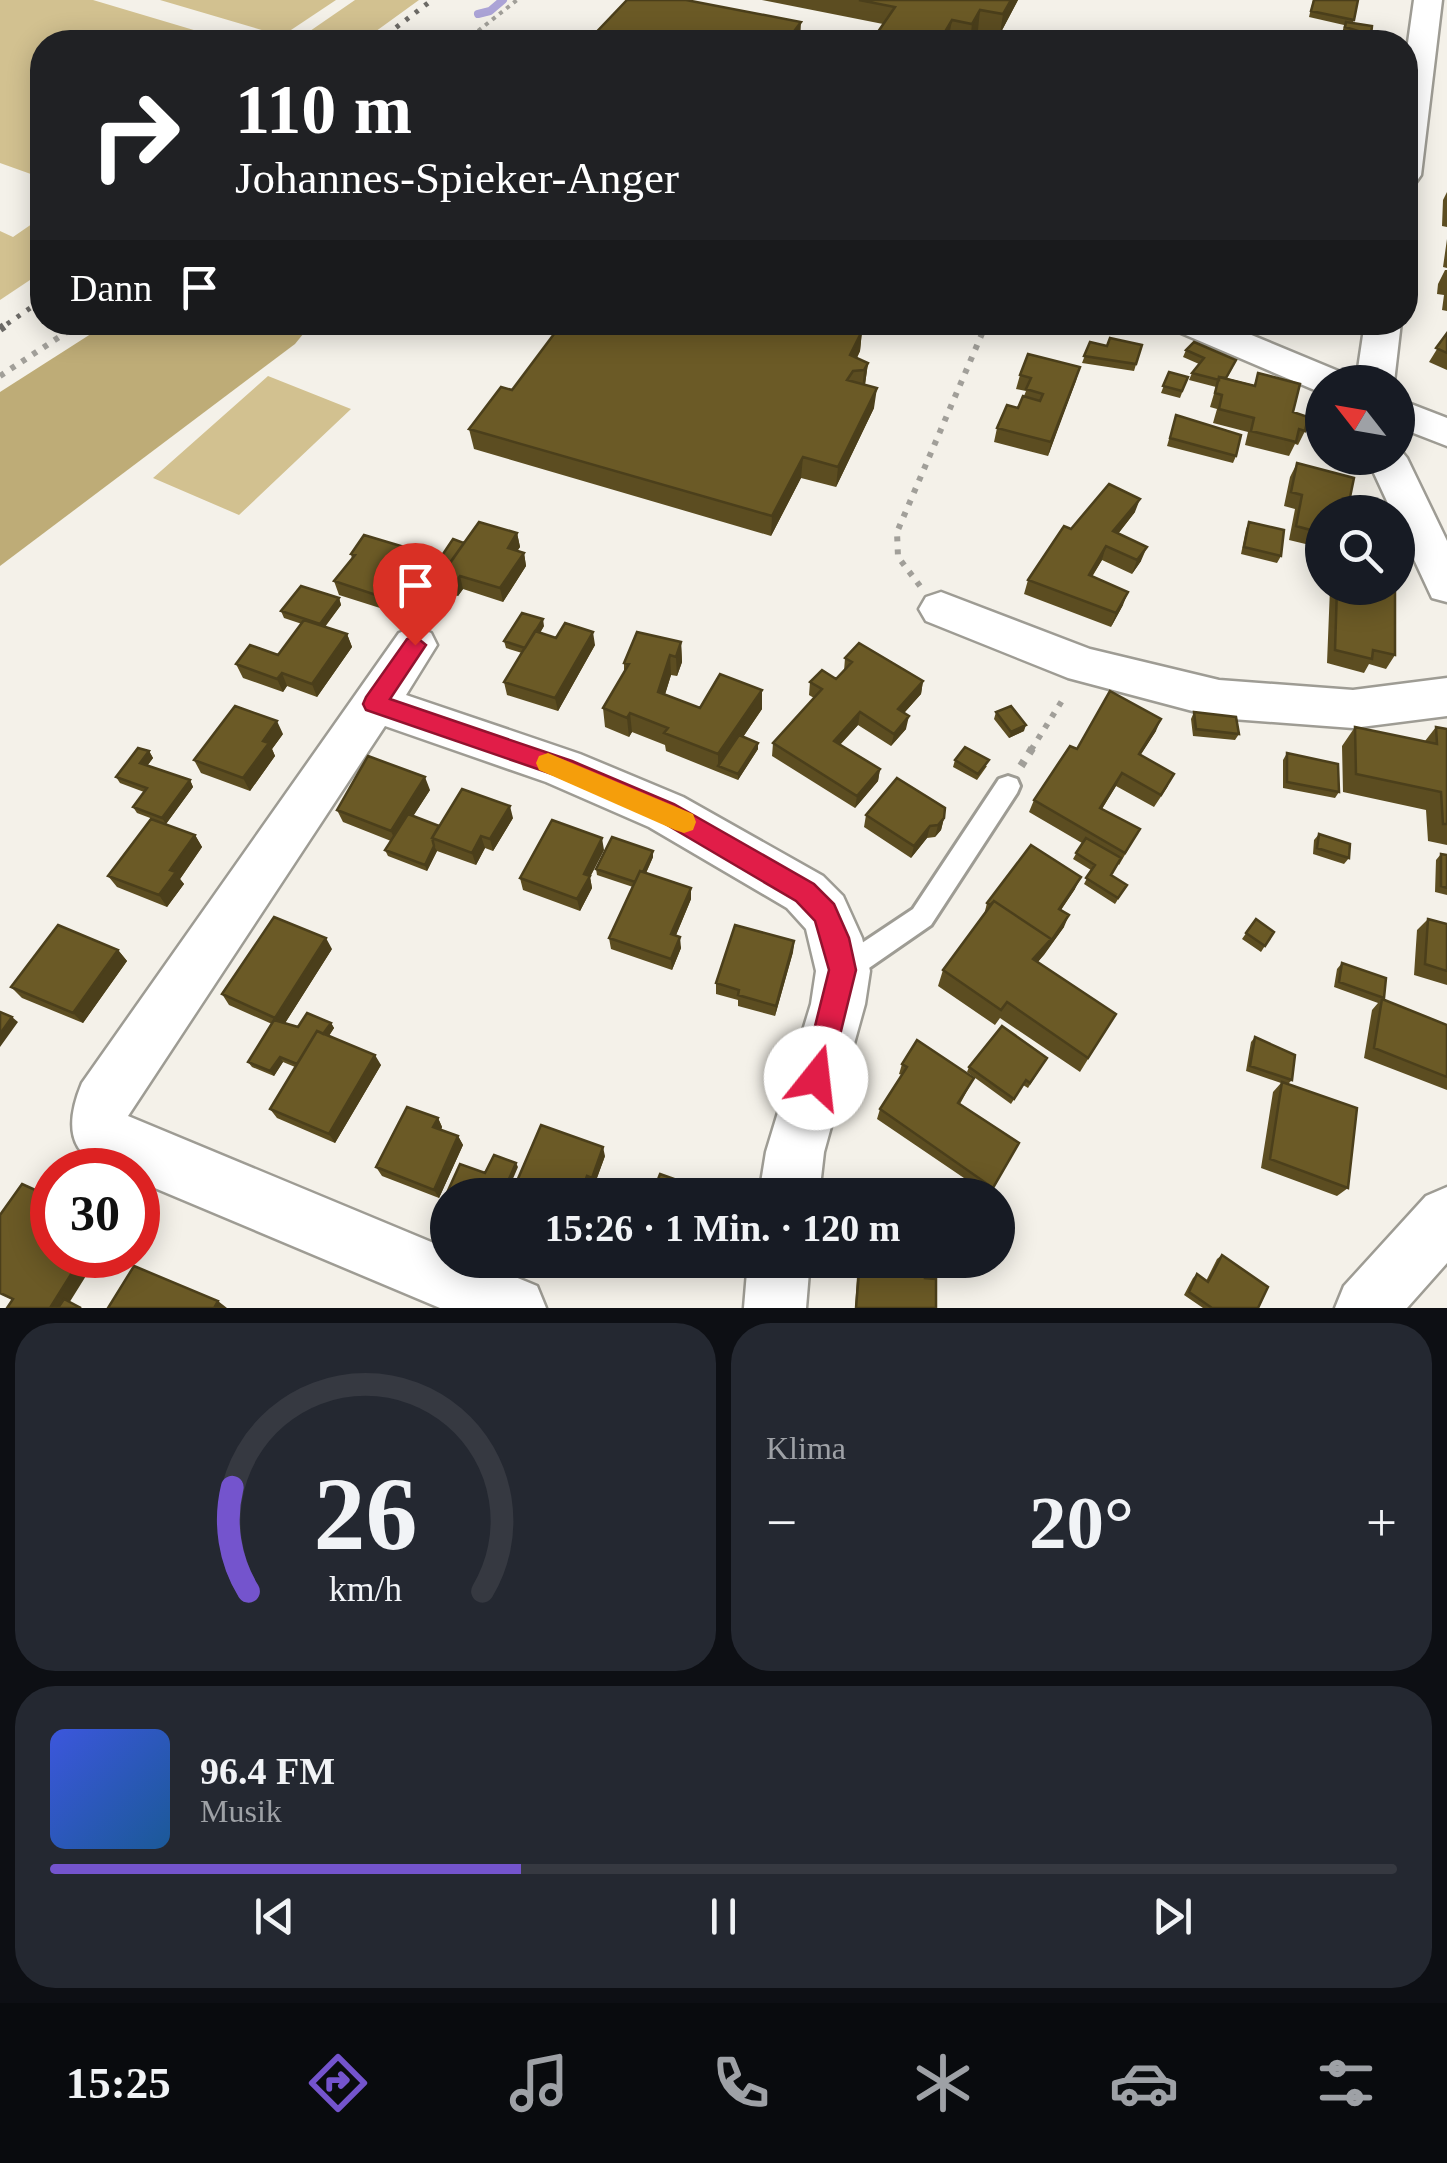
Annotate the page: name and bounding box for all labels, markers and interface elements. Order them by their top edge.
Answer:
icon: right [70,70,200,200]
text: 110 m [235,71,412,148]
text: Johannes-Spieker-Anger [235,153,679,203]
icon: arrive [172,260,227,315]
text: Dann [70,267,152,309]
north arrow [1305,365,1415,475]
map controls [1305,365,1415,605]
button: search [1305,495,1415,605]
pin [373,543,458,646]
icon: arrive [388,558,443,613]
position arrow [764,1026,868,1130]
speed limit sign: 30 [30,1148,160,1278]
text: 15:26 · 1 Min. · 120 m [545,1207,900,1249]
text: Klima [766,1430,846,1466]
text: 26 [314,1456,418,1571]
text: 20° [1029,1481,1134,1564]
text: − [766,1492,797,1553]
text: + [1366,1492,1397,1553]
text: km/h [329,1569,402,1609]
text: 96.4 FM [200,1750,335,1792]
text: Musik [200,1793,282,1829]
icon: previous [247,1889,302,1944]
icon: pause [696,1889,751,1944]
icon: next [1145,1889,1200,1944]
icon: directions [303,2048,373,2118]
icon: music [504,2048,574,2118]
icon: phone [706,2048,776,2118]
icon: climate [908,2048,978,2118]
icon: car [1109,2048,1179,2118]
icon: filters [1311,2048,1381,2118]
text: 15:25 [66,2058,171,2108]

